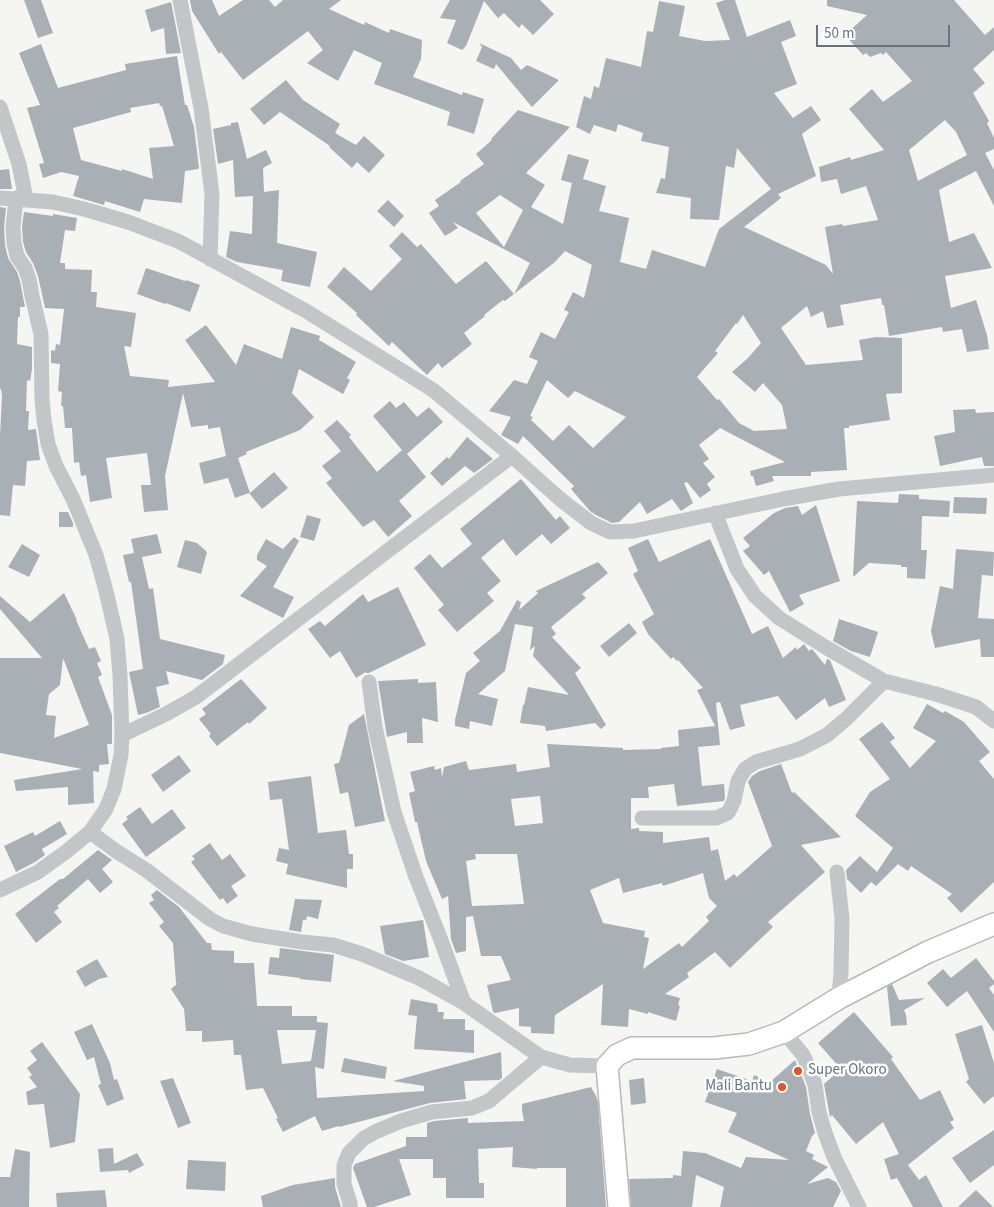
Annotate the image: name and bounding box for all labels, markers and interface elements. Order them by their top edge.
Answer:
scale bar [819,15,953,47]
text: 50 m [824,23,854,44]
place label: Super Okoro [808,1062,887,1080]
marker: Super Okoro [792,1065,804,1077]
place label: Mali Bantu [705,1078,772,1096]
marker: Mali Bantu [776,1081,788,1093]

